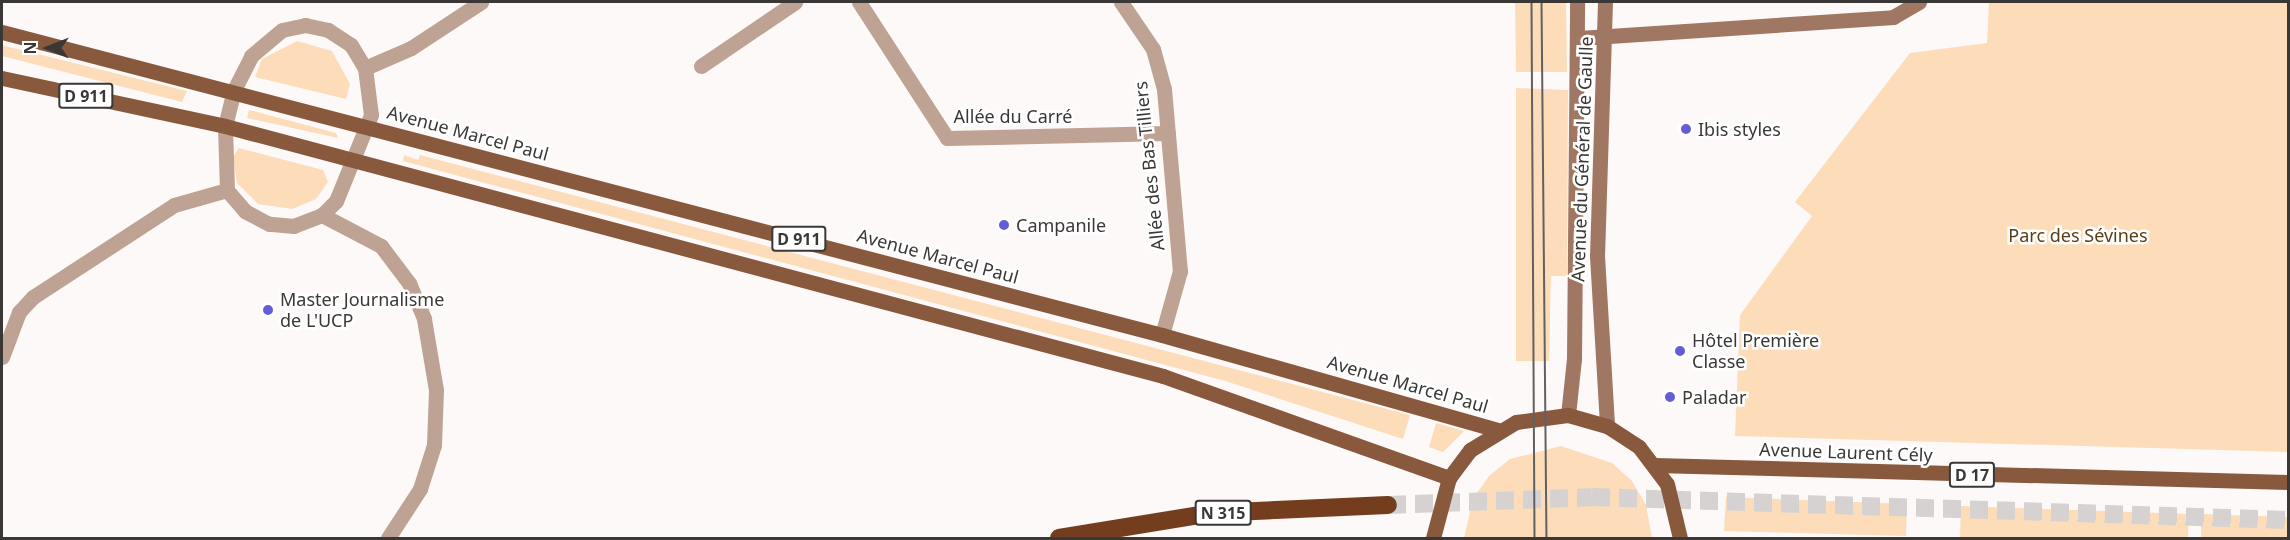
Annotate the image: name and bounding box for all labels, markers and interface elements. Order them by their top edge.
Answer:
north arrow [18,18,78,78]
street label: Avenue du Général de Gaulle [1567,36,1597,282]
text: N [19,42,41,55]
street label: Allée des Bas Tilliers [1129,80,1169,252]
road number: D 911 [58,83,115,109]
street label: Avenue Marcel Paul [385,101,551,165]
street label: Allée du Carré [954,105,1072,127]
place label: Ibis styles [1698,118,1781,140]
marker: Ibis styles [1679,122,1693,136]
place label: Campanile [1016,214,1106,236]
marker: Campanile [997,218,1011,232]
street label: Avenue Marcel Paul [855,224,1021,288]
park label: Parc des Sévines [2008,224,2148,246]
road number: D 911 [770,226,828,252]
place label: Master Journalisme de L'UCP [280,289,444,332]
marker: Master Journalisme de L'UCP [261,303,275,317]
place label: Hôtel Première Classe [1692,330,1819,372]
marker: Hôtel Première Classe [1673,344,1687,358]
street label: Avenue Marcel Paul [1325,351,1491,417]
place label: Paladar [1682,386,1746,408]
marker: Paladar [1663,390,1677,404]
street label: Avenue Laurent Cély [1759,438,1933,466]
road number: D 17 [1948,462,1996,488]
road number: N 315 [1194,500,1252,526]

